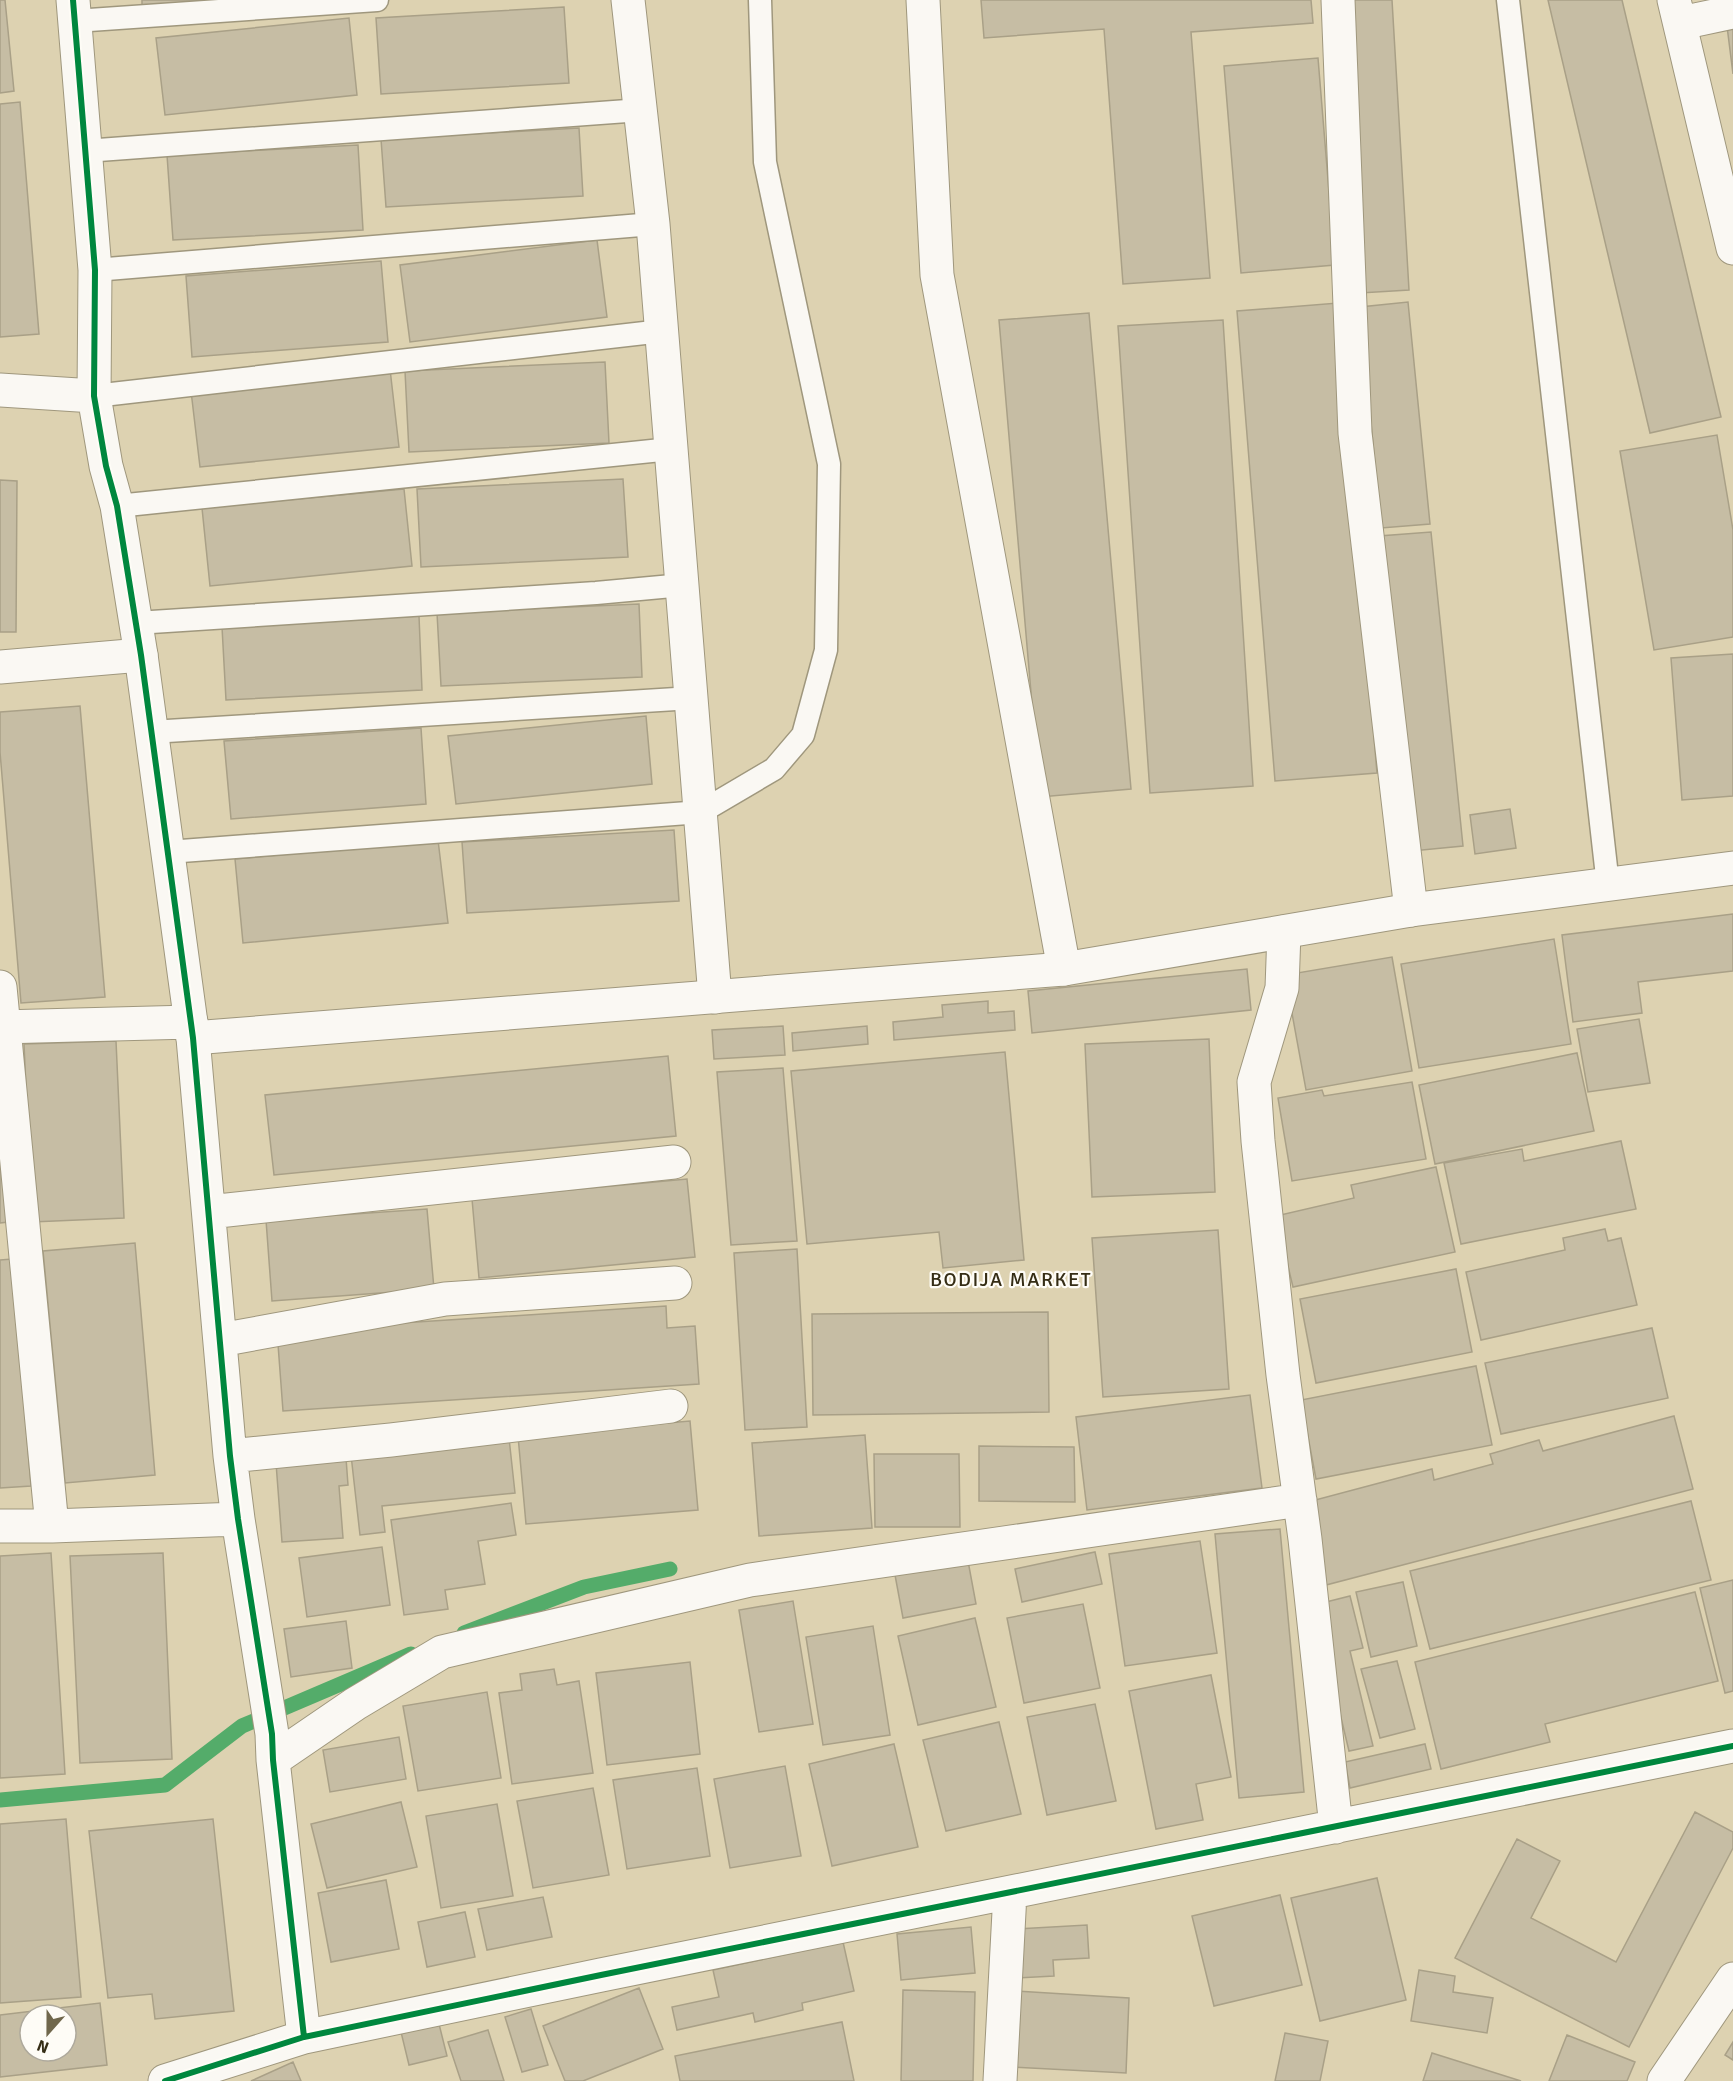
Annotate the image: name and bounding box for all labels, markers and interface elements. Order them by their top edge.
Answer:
district label: BODIJA MARKET [930,1267,1092,1292]
north arrow [18,2003,78,2063]
text: N [34,2035,52,2057]

